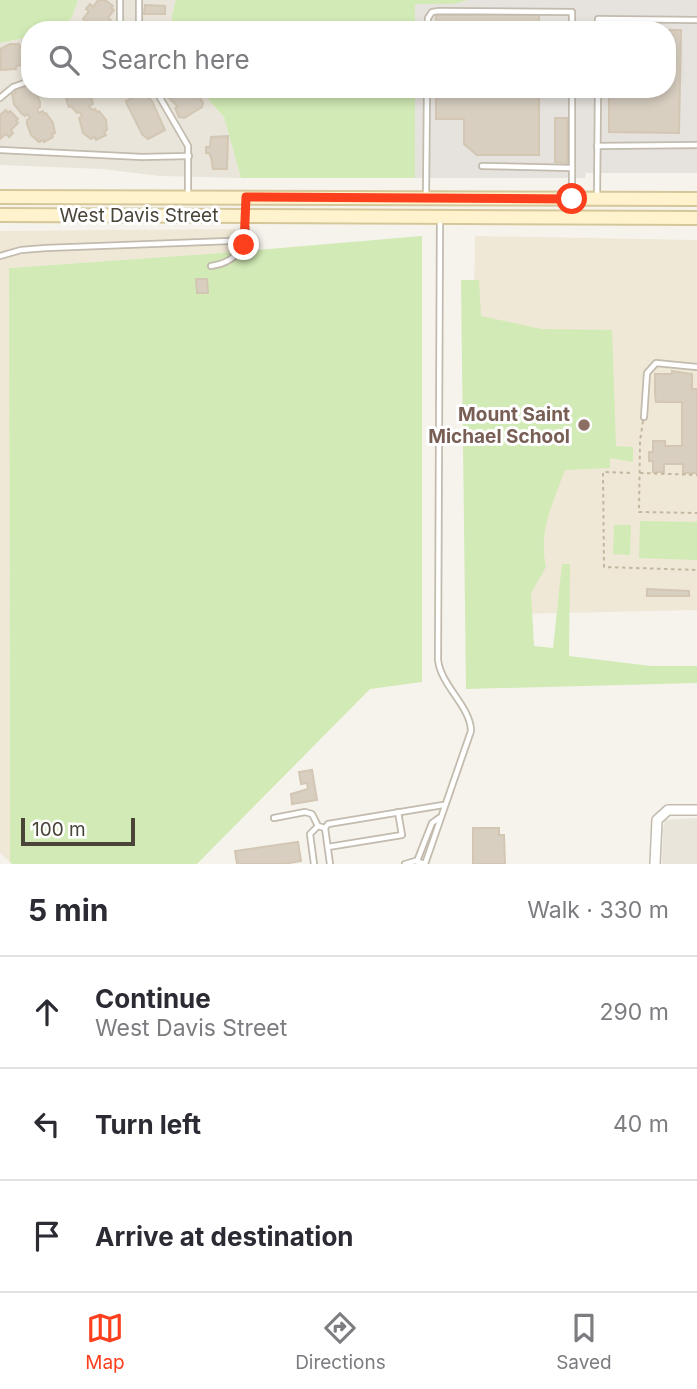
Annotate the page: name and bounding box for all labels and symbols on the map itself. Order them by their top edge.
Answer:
route start [556,183,587,214]
street label: West Davis Street [60,204,218,227]
route end [228,229,259,260]
place label: Mount Saint Michael School [428,403,570,448]
marker: Mount Saint Michael School [576,417,592,433]
scale bar [21,815,135,847]

